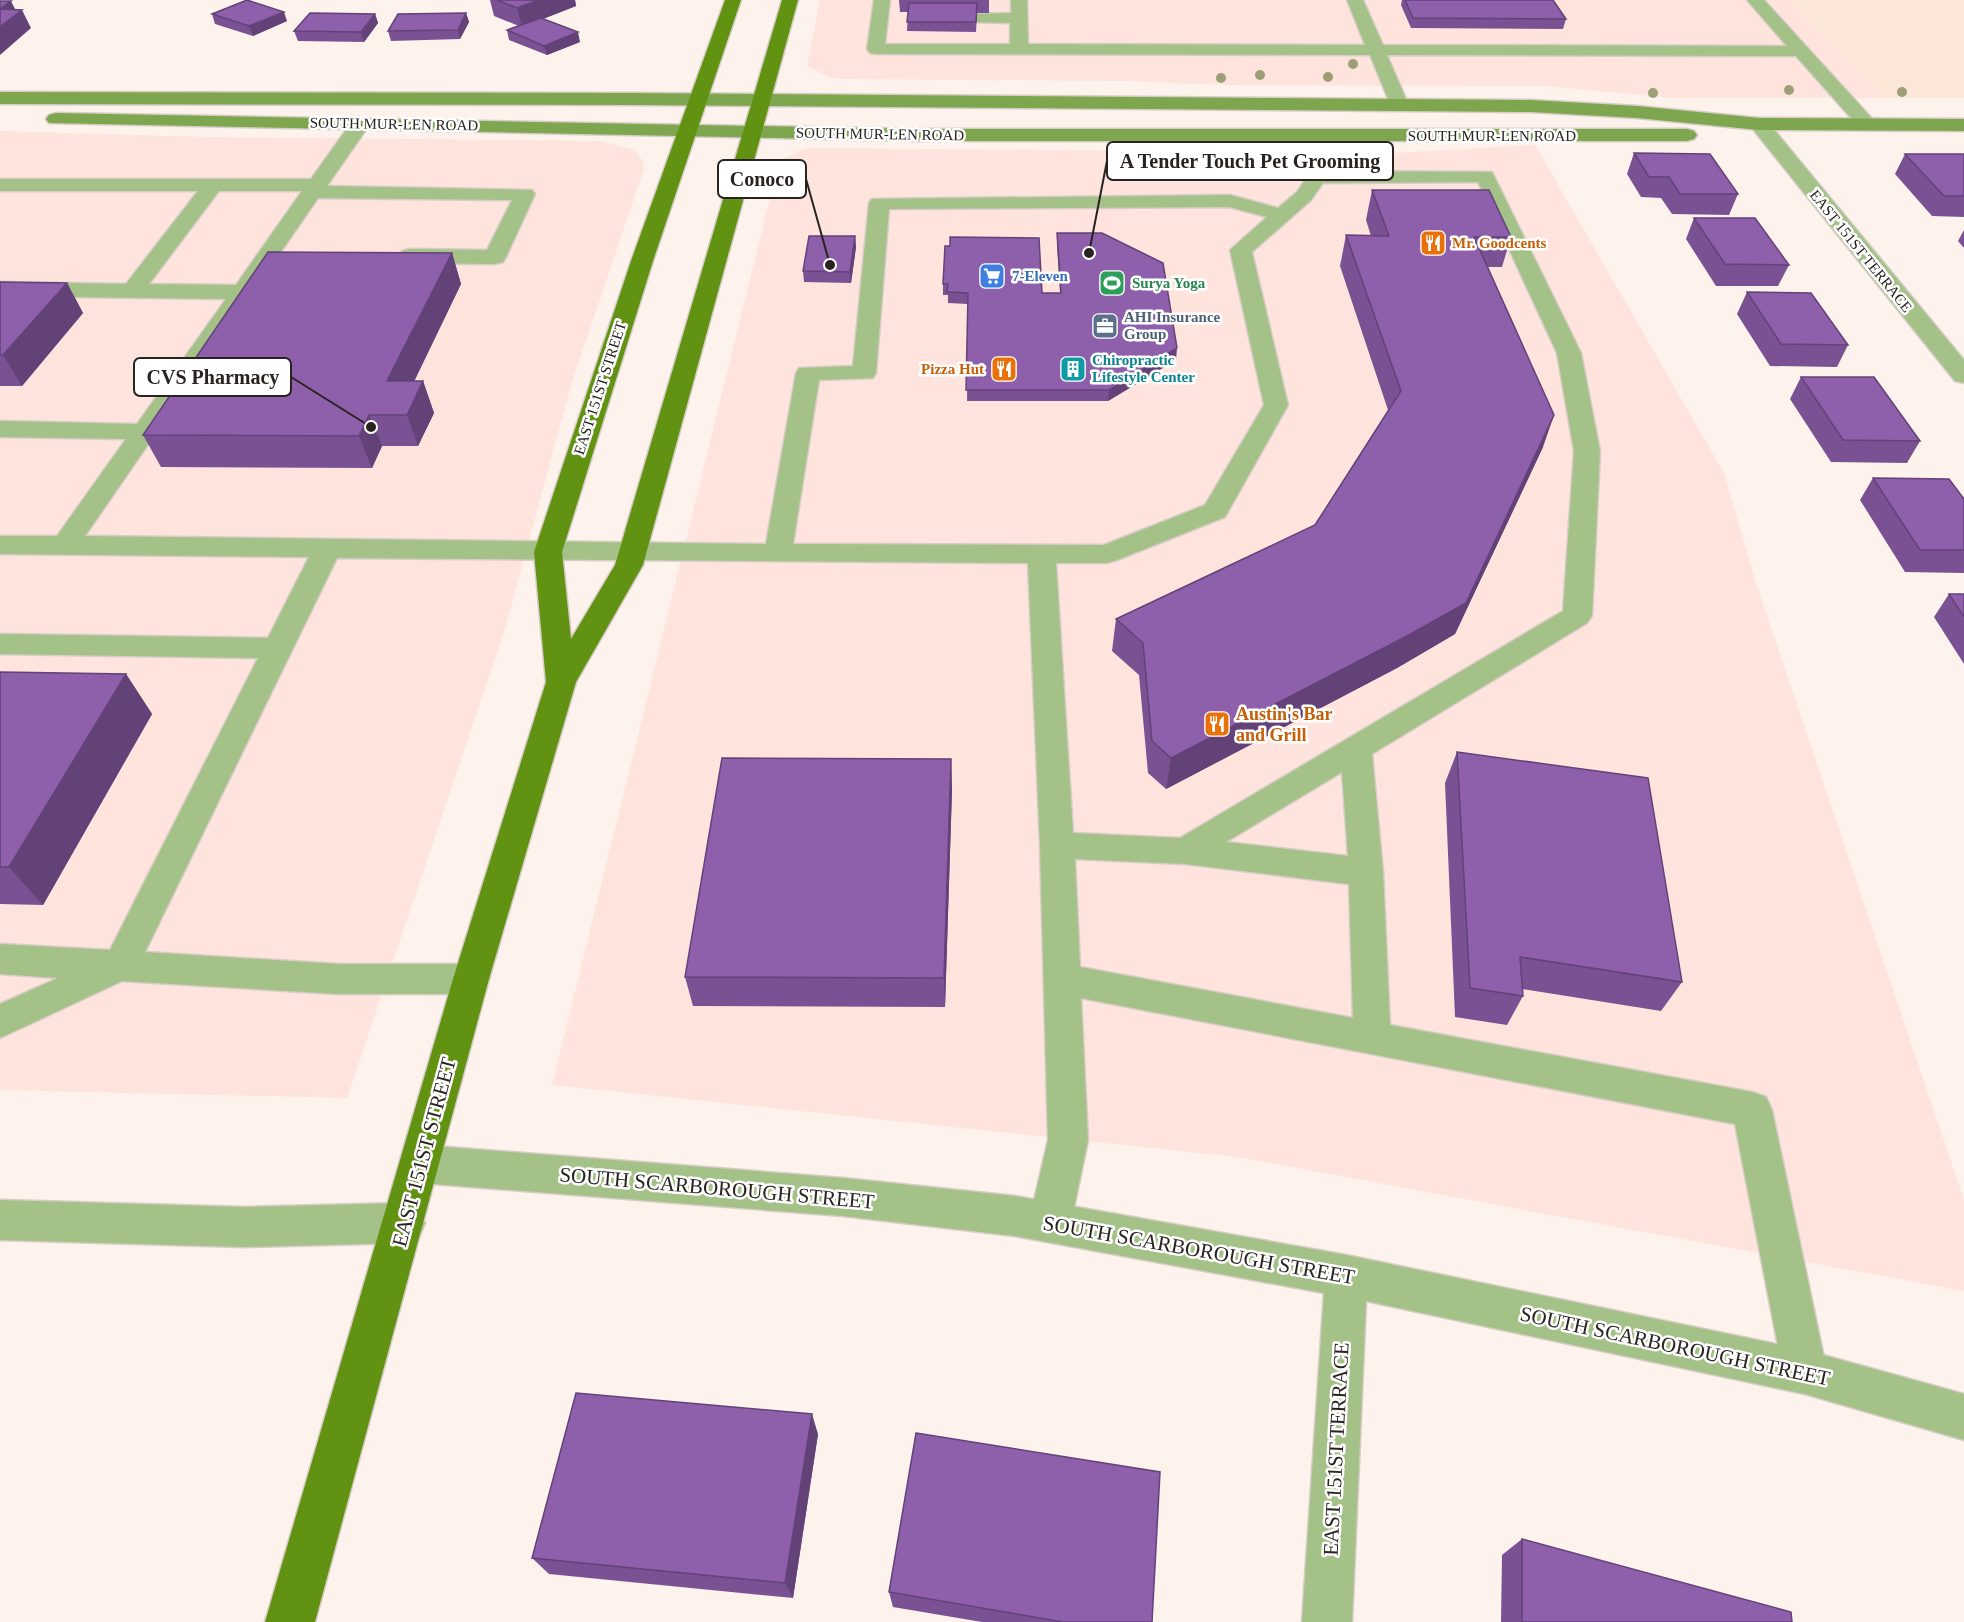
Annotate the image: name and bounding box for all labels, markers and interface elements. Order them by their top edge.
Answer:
street label: SOUTH MUR-LEN ROAD [310,115,478,133]
street label: SOUTH MUR-LEN ROAD [796,125,964,143]
street label: SOUTH MUR-LEN ROAD [1408,128,1576,144]
callout: A Tender Touch Pet Grooming [1107,142,1393,180]
text: A Tender Touch Pet Grooming [1120,150,1380,173]
callout: Conoco [718,160,806,198]
text: Conoco [730,168,794,190]
street label: EAST 151ST TERRACE [1807,187,1915,315]
restaurant icon: Mr. Goodcents [1418,228,1448,258]
place label: Mr. Goodcents [1452,235,1547,251]
supermarket icon: 7-Eleven [977,261,1007,291]
place label: 7-Eleven [1012,268,1068,284]
sports icon: Surya Yoga [1097,268,1127,298]
place label: Surya Yoga [1132,275,1206,291]
place label: AHI Insurance Group [1124,309,1221,342]
office icon: AHI Insurance Group [1090,311,1120,341]
street label: EAST 151ST STREET [571,319,629,457]
place label: Chiropractic Lifestyle Center [1092,352,1195,385]
restaurant icon: Pizza Hut [989,354,1019,384]
building icon: Chiropractic Lifestyle Center [1058,354,1088,384]
callout: CVS Pharmacy [134,358,291,396]
place label: Pizza Hut [921,361,984,377]
text: CVS Pharmacy [147,366,279,389]
place label: Austin's Bar and Grill [1236,704,1333,745]
restaurant icon: Austin's Bar and Grill [1202,709,1232,739]
street label: EAST 151ST STREET [387,1054,461,1249]
street label: SOUTH SCARBOROUGH STREET [558,1162,876,1214]
street label: SOUTH SCARBOROUGH STREET [1041,1211,1357,1289]
street label: SOUTH SCARBOROUGH STREET [1518,1301,1832,1391]
street label: EAST 151ST TERRACE [1318,1342,1354,1556]

